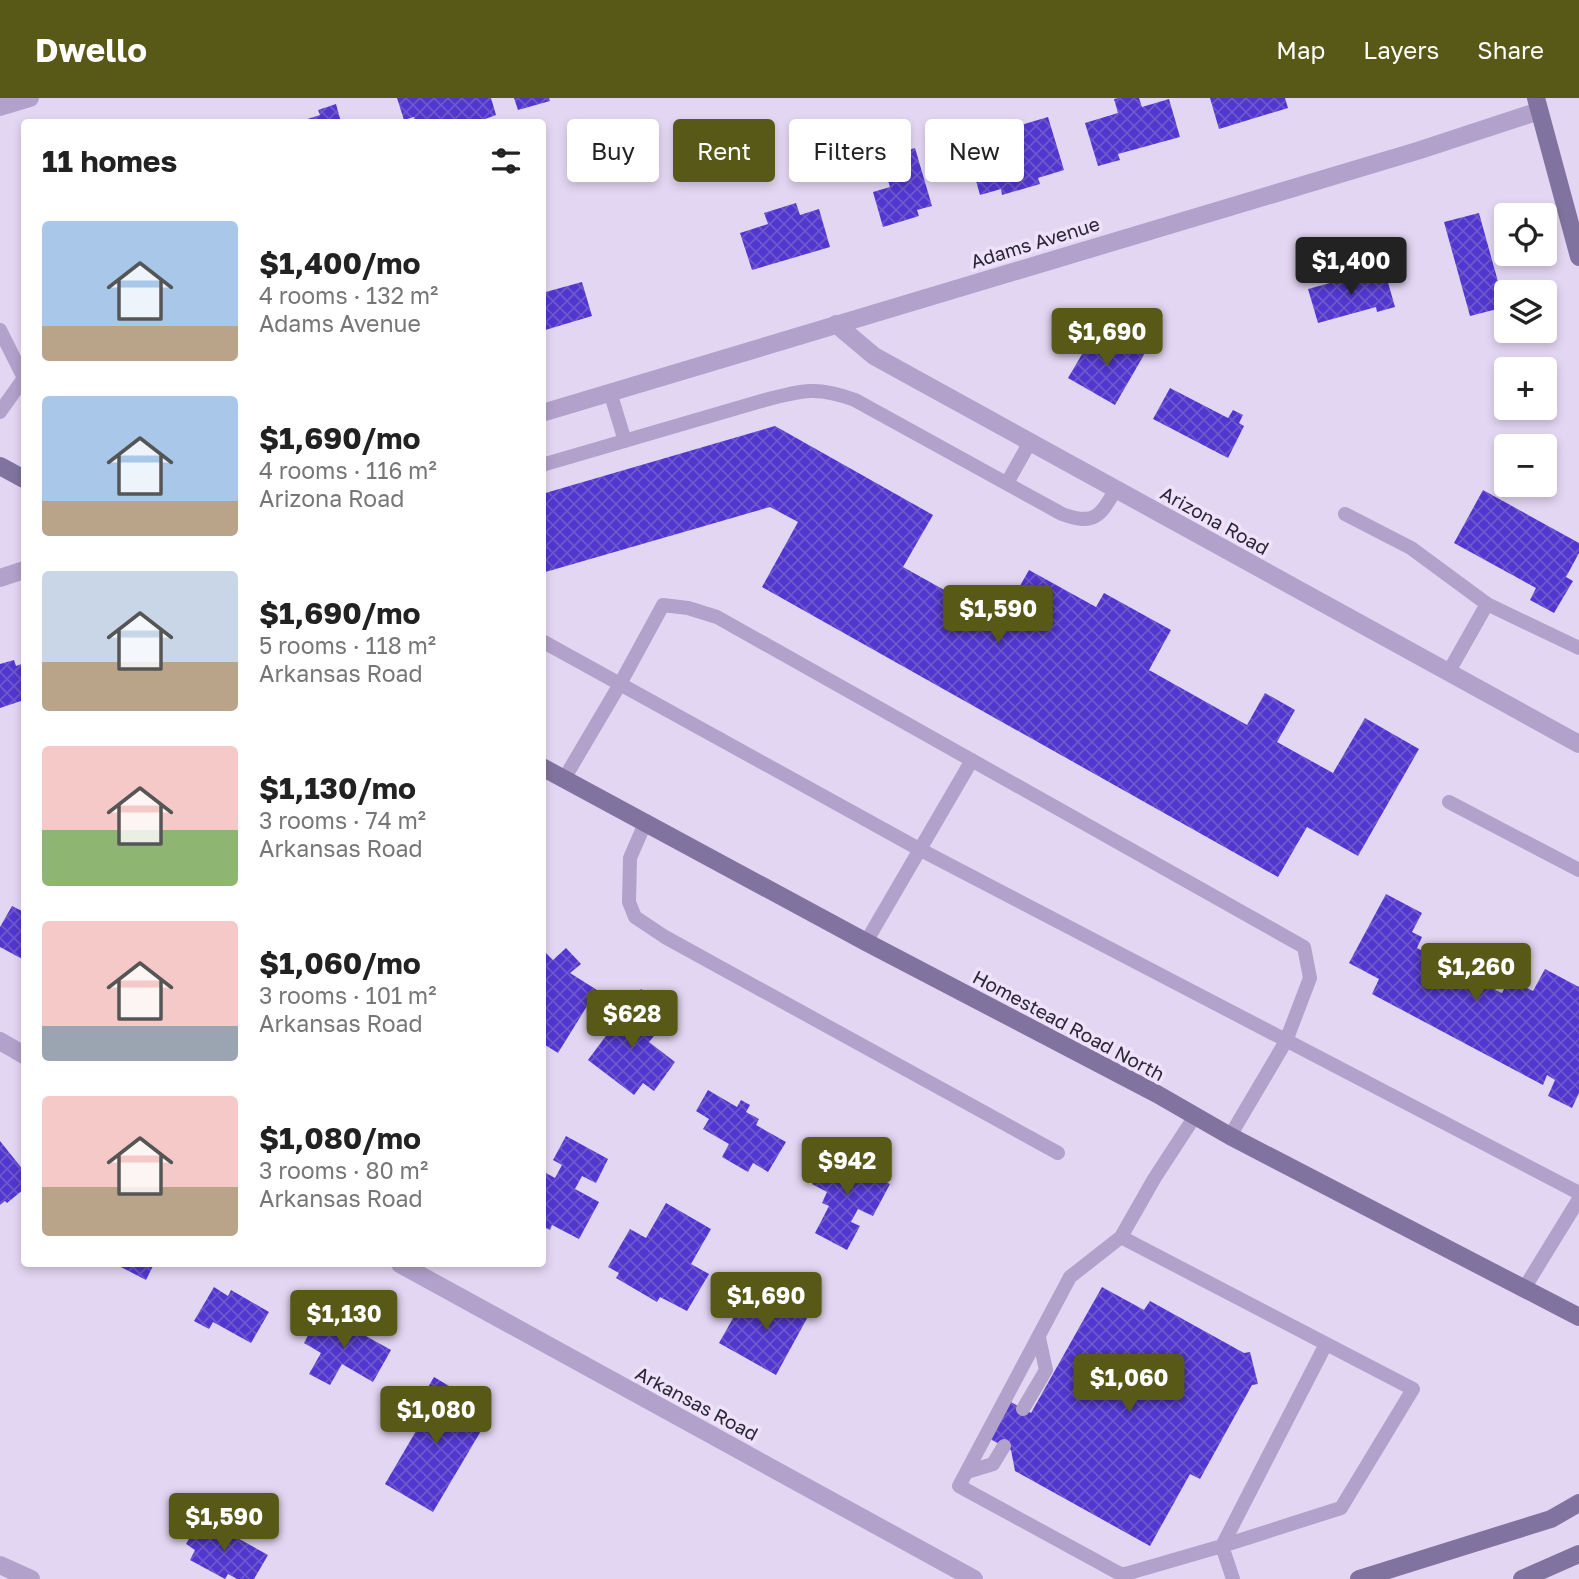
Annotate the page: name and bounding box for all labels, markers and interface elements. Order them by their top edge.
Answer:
text: Dwello [35,30,147,69]
text: Map [1276,35,1325,64]
text: Layers [1363,35,1439,64]
text: Share [1477,35,1544,64]
chip: Buy [567,119,659,182]
chip: Rent [673,119,775,182]
chip: Filters [789,119,911,182]
chip: New [925,119,1024,182]
icon: filters [487,142,525,180]
text: 11 homes [42,143,177,179]
map controls [1494,203,1557,497]
button: locate [1494,203,1557,266]
street label: Adams Avenue [968,211,1102,273]
pin: $1,400 [1294,238,1408,297]
text: $1,400/mo [259,245,421,281]
text: $1,400 [1312,246,1390,274]
icon: home [98,249,182,333]
button: layers [1494,280,1557,343]
text: 4 rooms · 132 m² [259,281,438,309]
pin: $1,690 [1050,308,1164,368]
text: Adams Avenue [259,309,421,337]
text: $1,690 [1068,317,1146,345]
button: + [1494,357,1557,420]
text: $1,690/mo [259,420,420,456]
icon: home [98,424,182,508]
button: − [1494,434,1557,497]
text: 4 rooms · 116 m² [259,456,437,484]
street label: Arizona Road [1157,481,1273,559]
text: Arizona Road [259,484,404,512]
pin: $1,590 [941,586,1055,645]
text: $1,590 [959,594,1037,622]
text: $1,690/mo [259,595,420,631]
icon: home [98,599,182,683]
text: 5 rooms · 118 m² [259,631,436,659]
text: Arkansas Road [259,659,423,687]
text: $1,130/mo [259,770,416,806]
icon: home [98,774,182,858]
text: 3 rooms · 74 m² [259,806,426,834]
text: Arkansas Road [259,834,423,862]
pin: $1,260 [1419,944,1533,1003]
text: $1,060/mo [259,945,421,981]
icon: home [98,949,182,1033]
text: $1,260 [1437,952,1515,980]
street label: Homestead Road North [969,965,1169,1085]
text: 3 rooms · 101 m² [259,981,436,1009]
pin: $628 [591,990,673,1050]
text: $628 [603,999,661,1027]
text: Arkansas Road [259,1009,423,1037]
text: $1,080/mo [259,1120,421,1156]
icon: home [98,1124,182,1208]
pin: $942 [806,1138,888,1197]
text: $942 [818,1146,876,1174]
text: 3 rooms · 80 m² [259,1156,428,1184]
text: Arkansas Road [259,1184,423,1212]
pin: $1,690 [709,1272,823,1332]
text: $1,690 [727,1281,805,1309]
pin: $1,130 [287,1290,401,1350]
text: $1,130 [306,1299,382,1327]
pin: $1,060 [1072,1354,1186,1414]
street label: Arkansas Road [632,1361,762,1445]
text: $1,060 [1089,1363,1169,1391]
pin: $1,080 [379,1386,493,1446]
text: $1,080 [396,1395,476,1423]
pin: $1,590 [167,1494,281,1553]
text: $1,590 [185,1502,263,1530]

